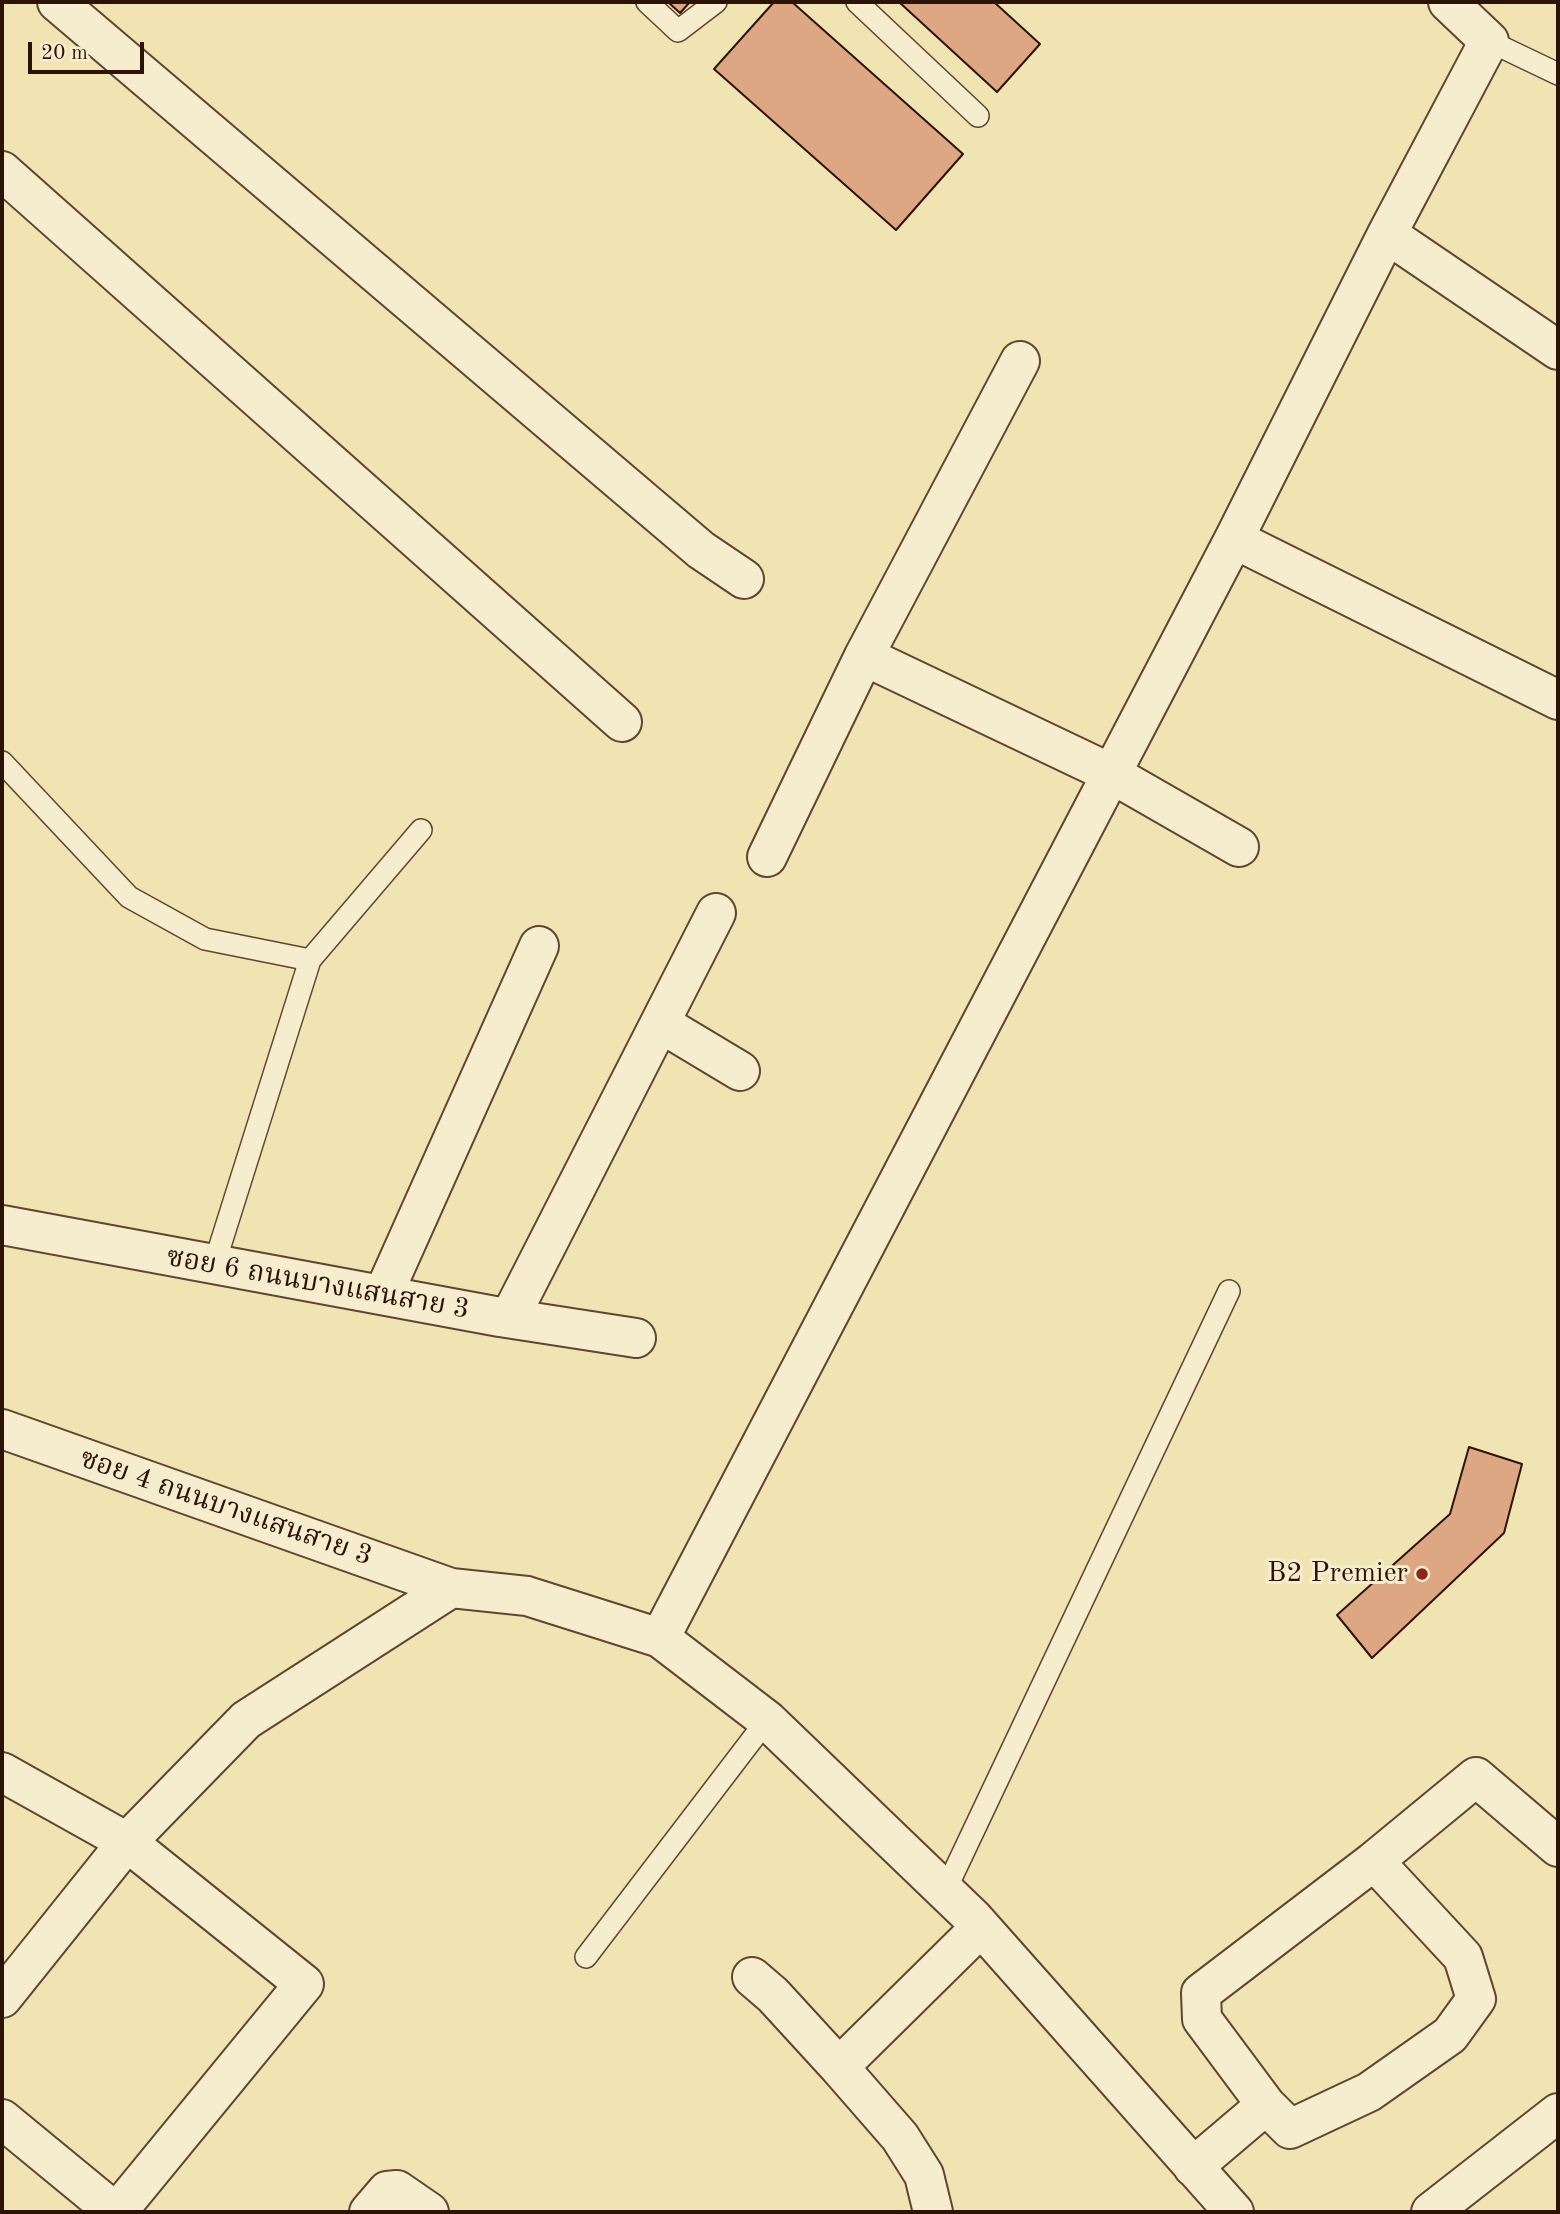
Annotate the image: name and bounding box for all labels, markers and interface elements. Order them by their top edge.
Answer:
scale bar [32,28,147,72]
text: 20 m [41,43,88,64]
street label: ซอย 6 ถนนบางแสนสาย 3 [164,1241,472,1327]
street label: ซอย 4 ถนนบางแสนสาย 3 [75,1442,377,1574]
place label: B2 Premier [1267,1557,1408,1591]
marker: B2 Premier [1414,1566,1430,1582]

